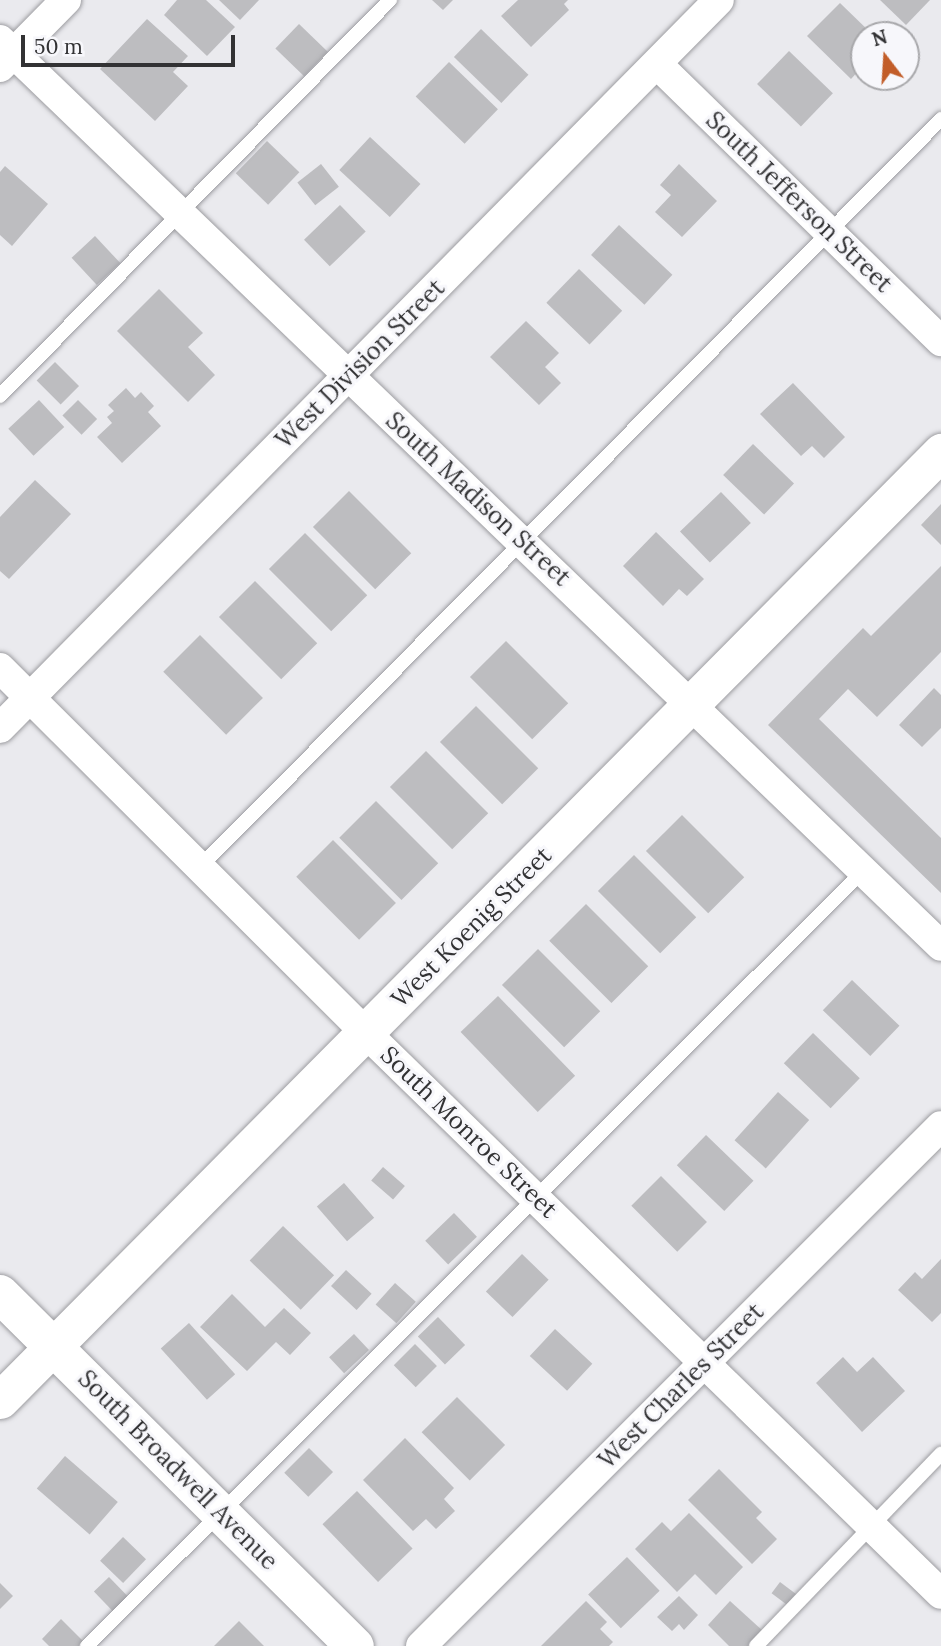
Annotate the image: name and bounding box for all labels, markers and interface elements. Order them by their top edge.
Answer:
scale bar [24,21,238,65]
north arrow [850,21,920,91]
text: N [869,24,890,51]
text: 50 m [34,33,83,60]
street label: South Jefferson Street [700,106,898,298]
street label: West Division Street [270,274,450,454]
street label: South Madison Street [380,406,576,592]
street label: West Koenig Street [385,841,557,1013]
street label: South Monroe Street [375,1040,563,1224]
street label: West Charles Street [593,1298,769,1474]
street label: South Broadwell Avenue [72,1364,284,1576]

